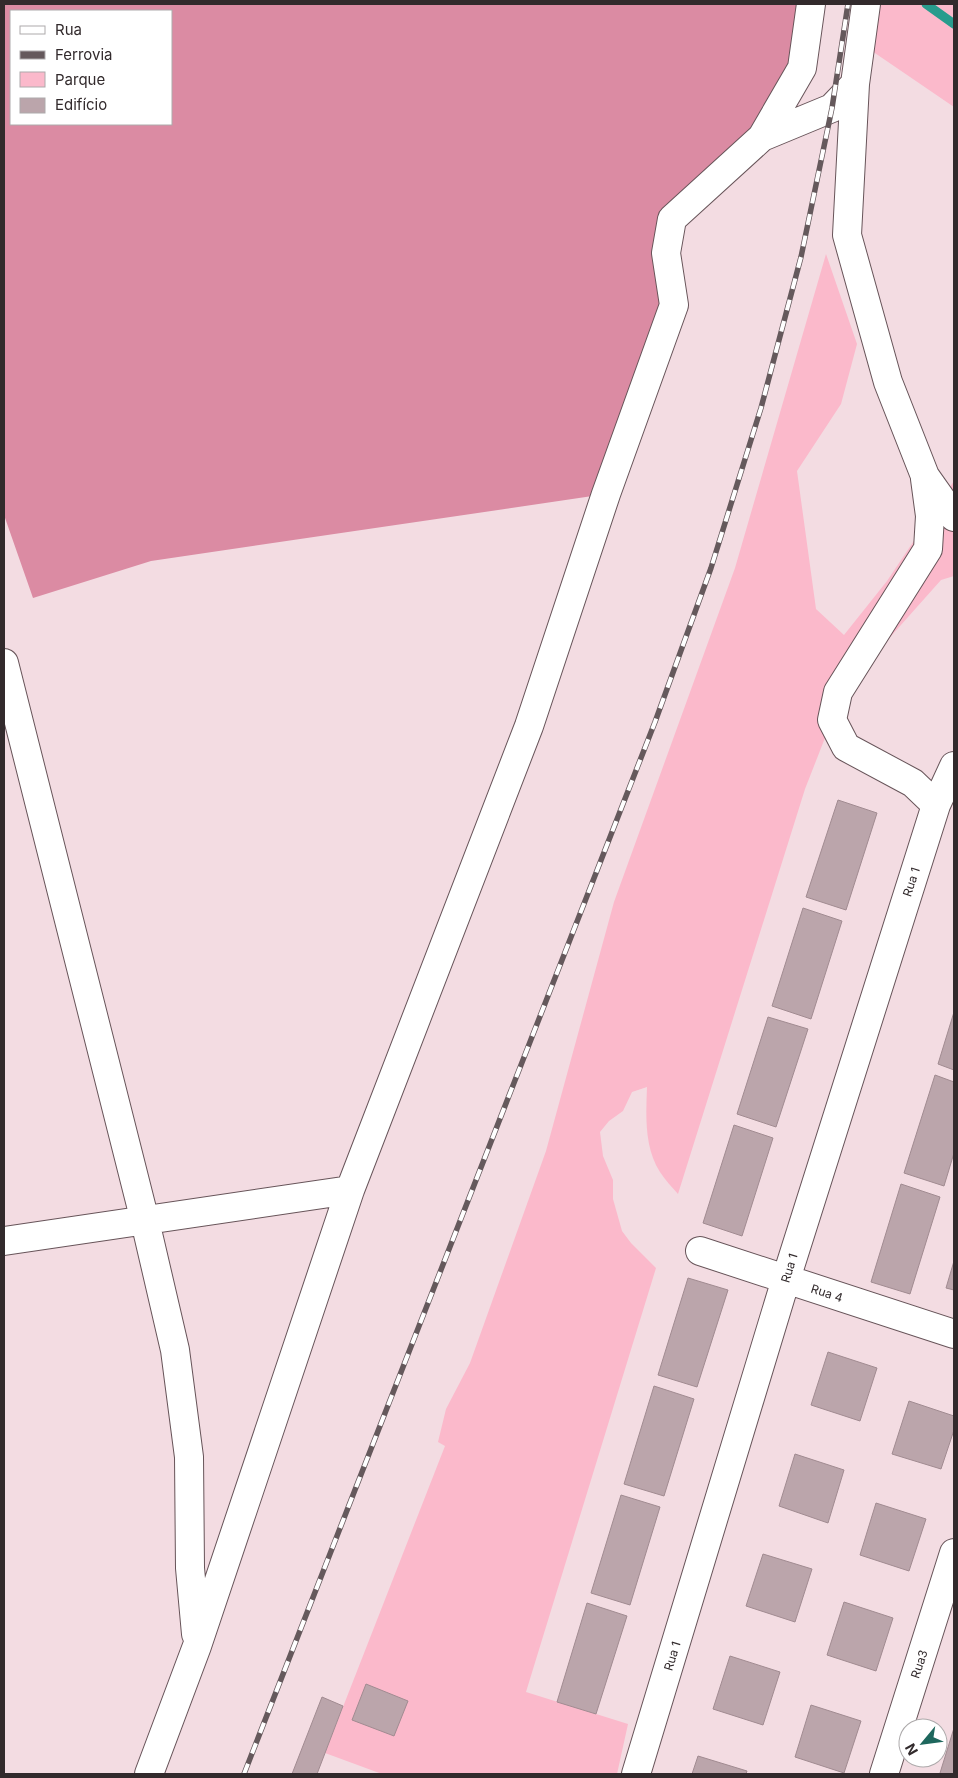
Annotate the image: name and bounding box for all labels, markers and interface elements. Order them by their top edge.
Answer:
legend [10,10,172,125]
text: Rua [55,20,82,39]
text: Ferrovia [55,45,112,64]
text: Parque [55,70,105,89]
text: Edifício [55,95,107,114]
street label: Rua 1 [899,866,923,898]
street label: Rua 1 [777,1252,801,1284]
street label: Rua 4 [809,1281,845,1305]
street label: Rua 1 [660,1640,684,1672]
street label: Rua3 [907,1648,931,1680]
north arrow [898,1718,948,1768]
text: N [901,1741,921,1758]

